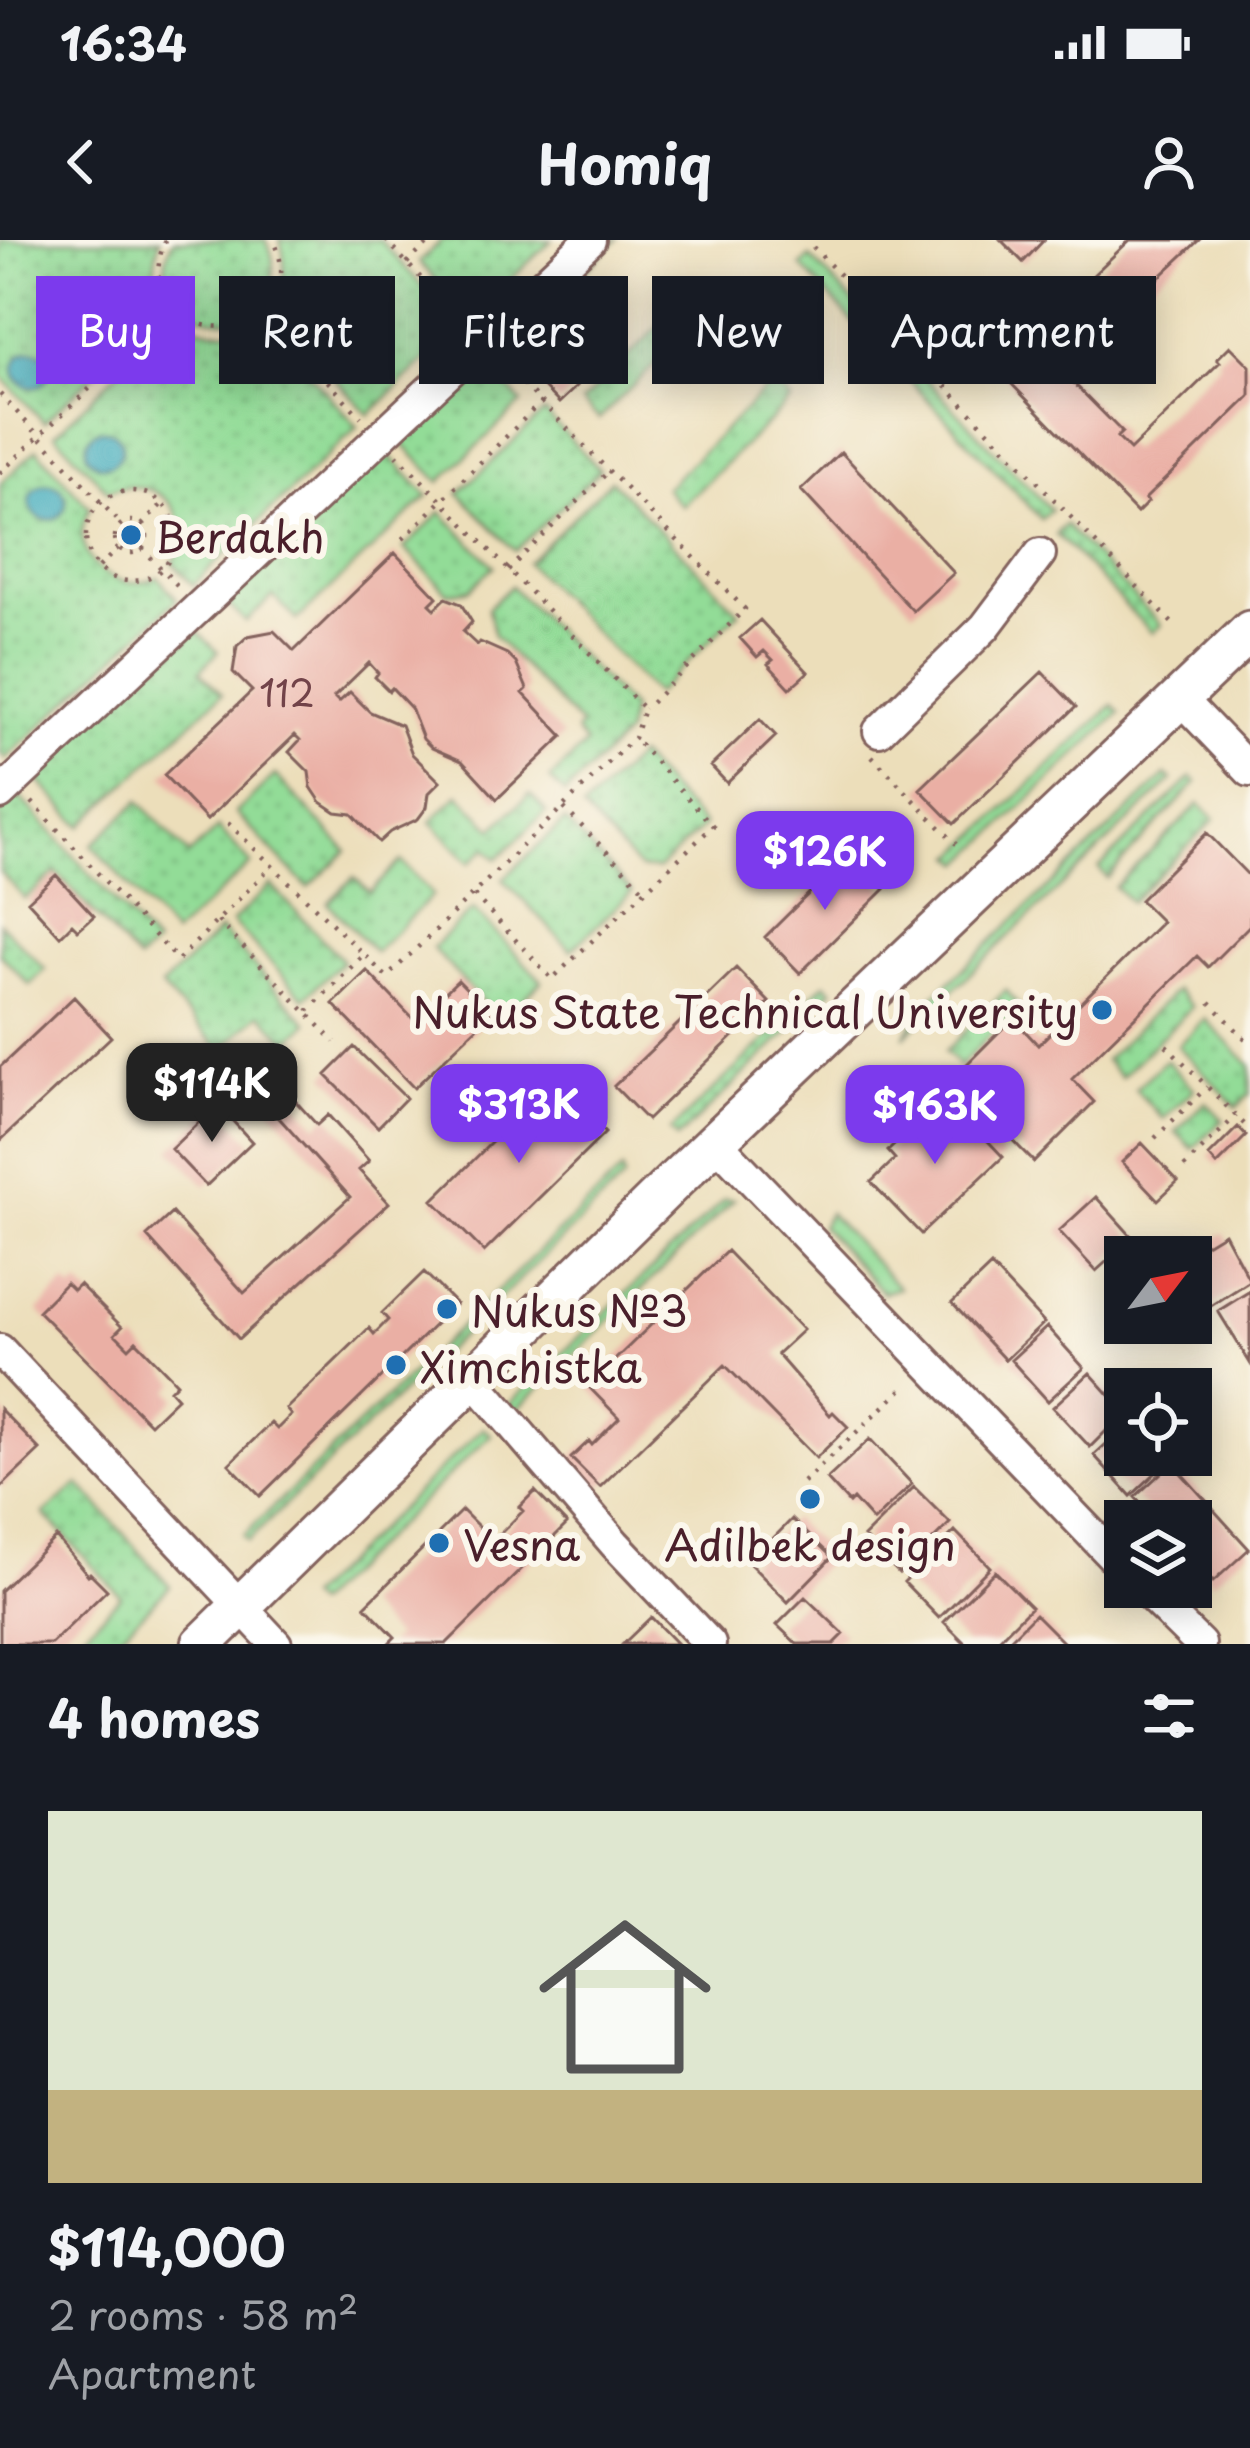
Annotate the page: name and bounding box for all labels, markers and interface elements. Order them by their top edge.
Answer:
text: 16:34 [60,8,187,76]
text: Homiq [538,122,712,203]
icon: back [48,129,114,195]
icon: person [1136,129,1202,195]
chip: Buy [36,276,195,384]
chip: Rent [219,276,395,384]
chip: Filters [419,276,628,384]
chip: New [652,276,824,384]
chip: Apartment [848,276,1156,384]
place label: Berdakh [155,504,325,567]
marker: Berdakh [118,522,144,548]
house number: 112 [259,665,315,719]
pin: $126K [741,811,909,913]
text: $126K [763,820,887,879]
place label: Nukus State Technical University [412,979,1078,1042]
marker: Nukus State Technical University [1089,997,1115,1023]
pin: $114K [128,1043,296,1145]
text: $114K [153,1052,271,1111]
pin: $313K [435,1064,603,1166]
pin: $163K [851,1065,1019,1167]
text: $313K [458,1073,580,1132]
text: $163K [873,1074,998,1133]
north arrow [1104,1236,1212,1344]
map controls [1104,1236,1212,1608]
place label: Nukus №3 [471,1278,688,1341]
marker: Nukus №3 [434,1296,460,1322]
place label: Ximchistka [420,1334,642,1397]
marker: Ximchistka [383,1352,409,1378]
button: locate [1104,1368,1212,1476]
marker: Adilbek design [797,1486,823,1512]
button: layers [1104,1500,1212,1608]
place label: Vesna [463,1512,580,1575]
place label: Adilbek design [664,1512,956,1575]
marker: Vesna [426,1530,452,1556]
text: 4 homes [48,1678,260,1755]
icon: filters [1136,1683,1202,1749]
icon: home [517,1889,733,2105]
text: $114,000 [48,2207,286,2284]
text: 2 rooms · 58 m² [48,2284,358,2343]
text: Apartment [48,2343,256,2402]

